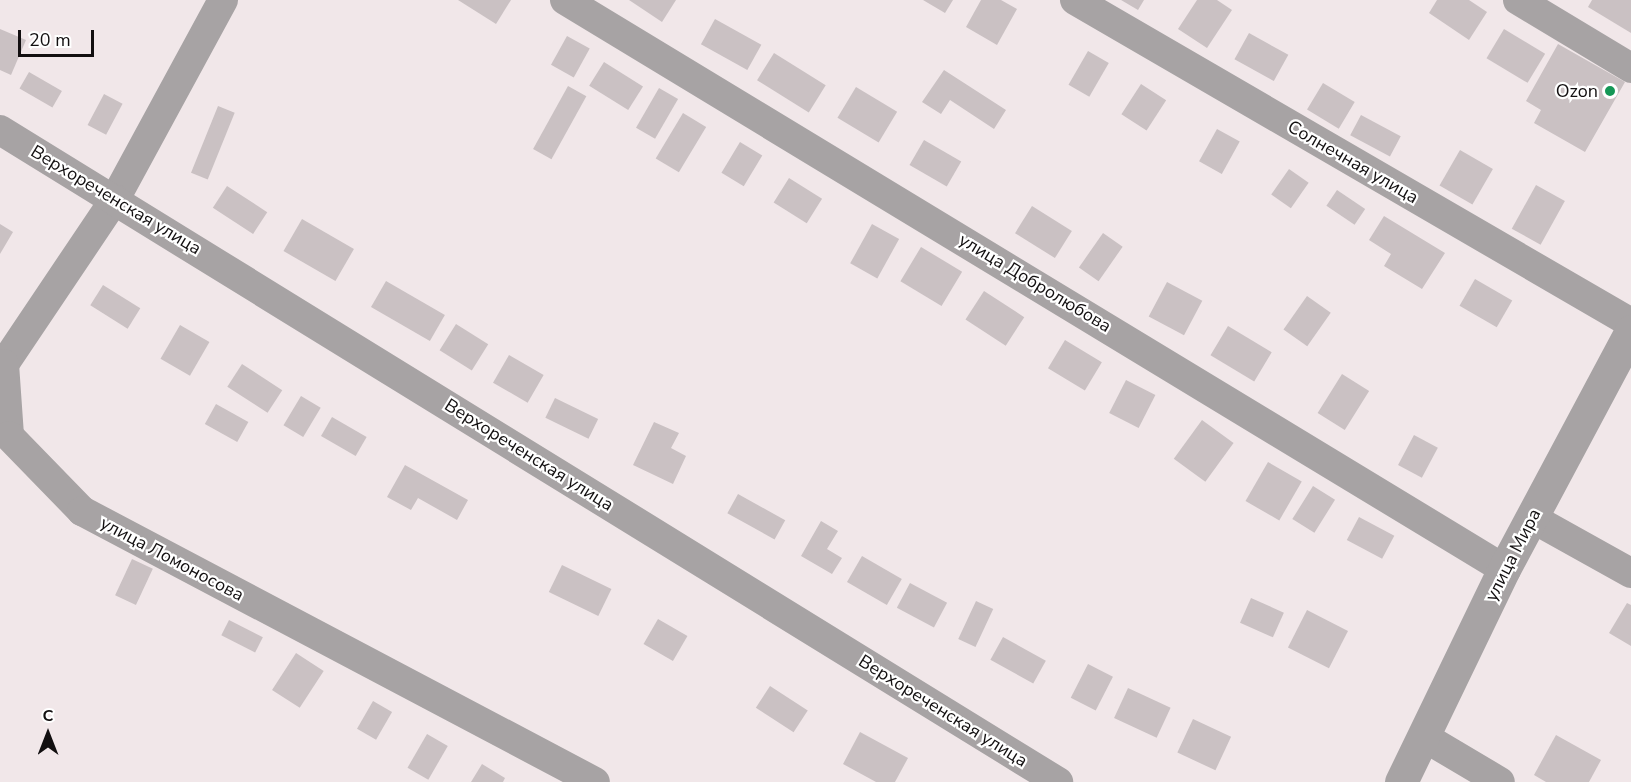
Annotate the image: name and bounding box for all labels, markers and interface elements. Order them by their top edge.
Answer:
scale bar [21,18,98,56]
text: 20 m [29,28,71,52]
place label: Ozon [1556,80,1598,102]
marker: Ozon [1603,84,1617,98]
street label: Солнечная улица [1284,116,1422,208]
street label: Верхореченская улица [27,141,205,259]
street label: улица Добролюбова [955,229,1115,337]
street label: Верхореченская улица [441,394,617,516]
street label: улица Мира [1480,505,1546,605]
street label: улица Ломоносова [97,512,247,606]
street label: Верхореченская улица [855,650,1031,772]
north arrow [18,704,78,764]
text: С [43,705,53,727]

